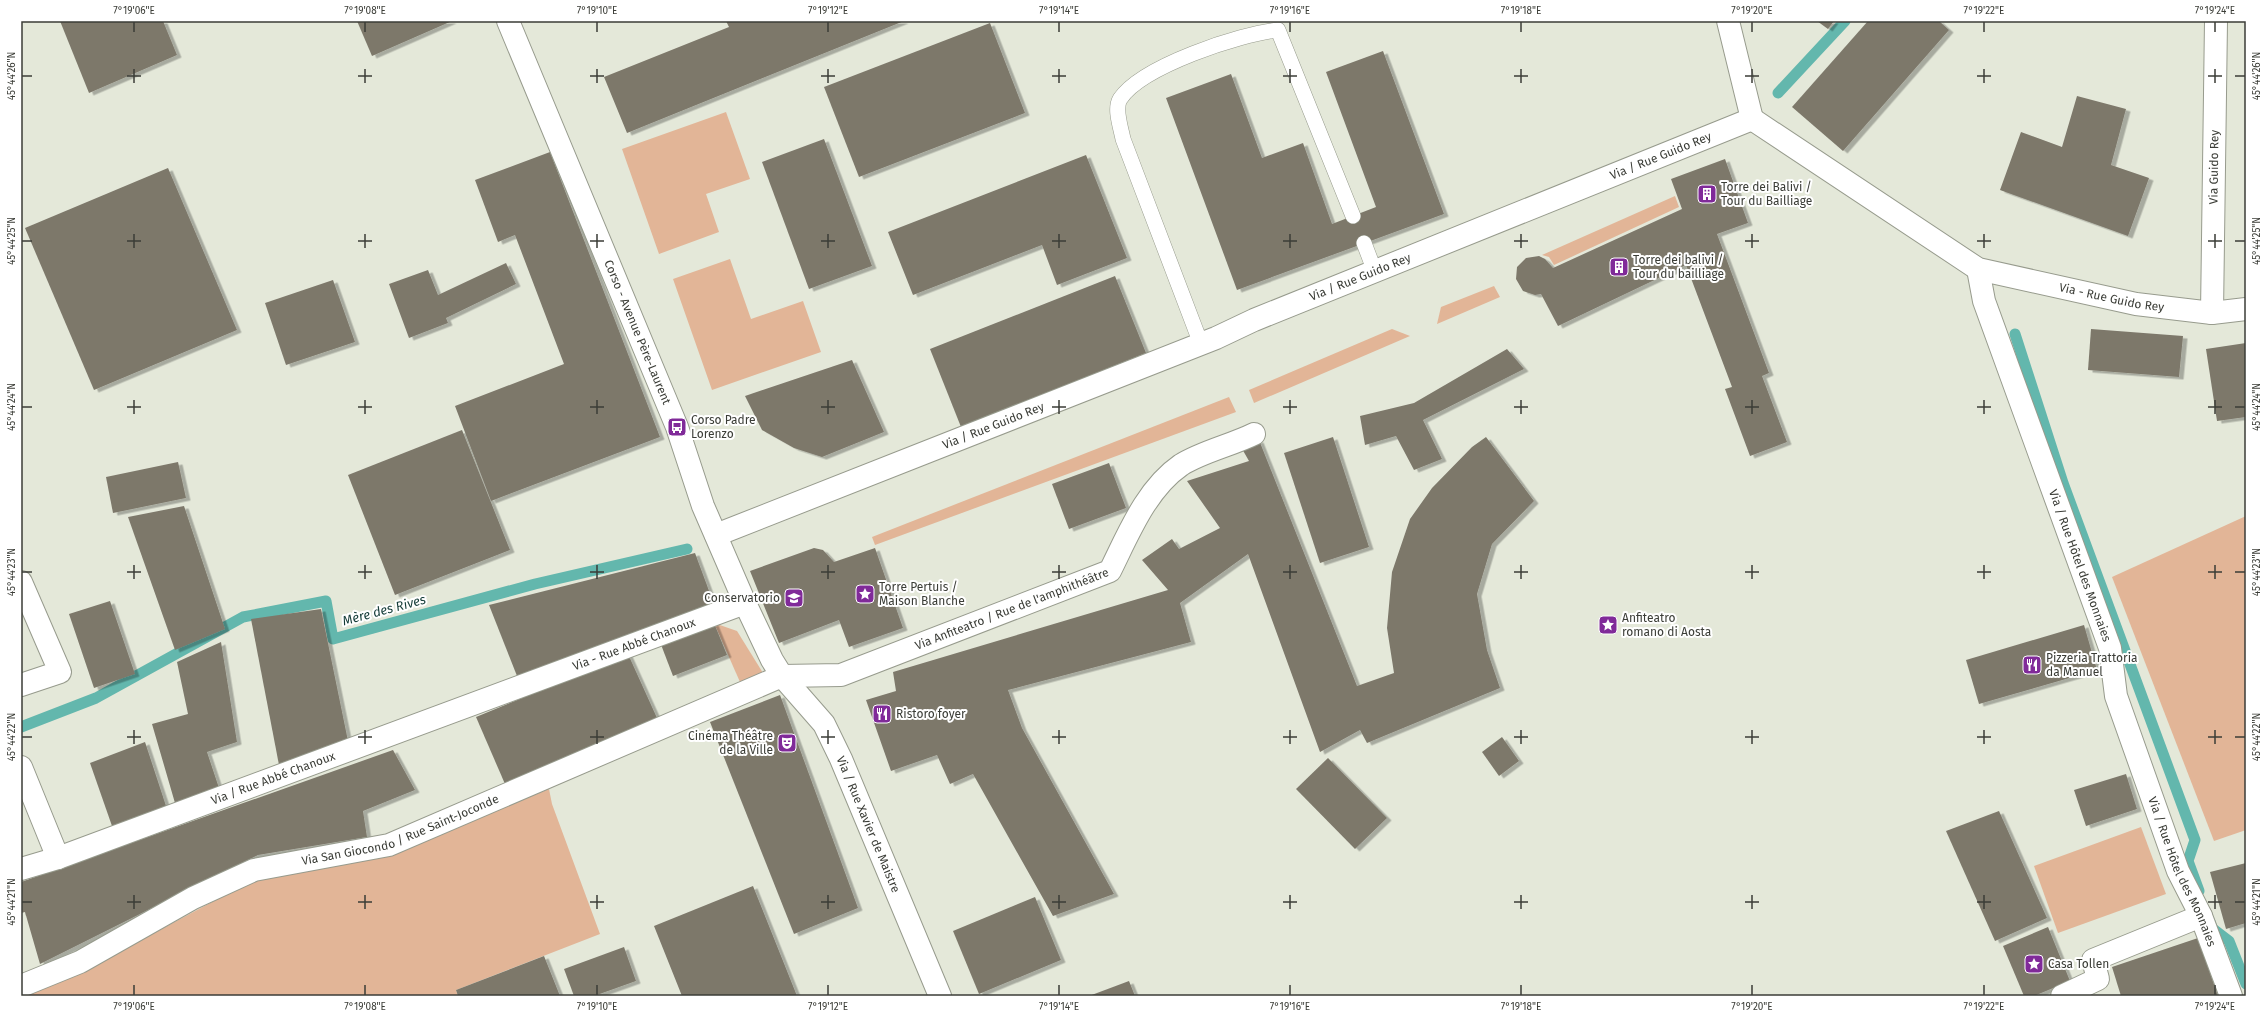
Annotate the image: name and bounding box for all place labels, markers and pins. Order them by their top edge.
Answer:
place label: Torre dei Balivi / Tour du Bailliage [1721,180,1812,208]
building icon: Torre dei Balivi / Tour du Bailliage [1696,183,1718,205]
place label: Torre dei balivi / Tour du bailliage [1633,253,1724,281]
building icon: Torre dei balivi / Tour du bailliage [1608,256,1630,278]
place label: Corso Padre Lorenzo [691,413,756,441]
bus stop icon: Corso Padre Lorenzo [666,416,688,438]
place label: Torre Pertuis / Maison Blanche [879,580,965,608]
place icon: Torre Pertuis / Maison Blanche [854,583,876,605]
school or university icon: Conservatorio [783,587,805,609]
place label: Conservatorio [704,591,780,605]
place label: Anfiteatro romano di Aosta [1622,611,1711,639]
place icon: Anfiteatro romano di Aosta [1597,614,1619,636]
place label: Pizzeria Trattoria da Manuel [2046,651,2138,679]
restaurant icon: Pizzeria Trattoria da Manuel [2021,654,2043,676]
restaurant icon: Ristoro foyer [871,703,893,725]
place label: Ristoro foyer [896,707,966,721]
place label: Cinéma Théâtre de la Ville [688,729,773,757]
theatre icon: Cinéma Théâtre de la Ville [776,732,798,754]
place icon: Casa Tollen [2023,953,2045,975]
place label: Casa Tollen [2048,957,2109,971]

